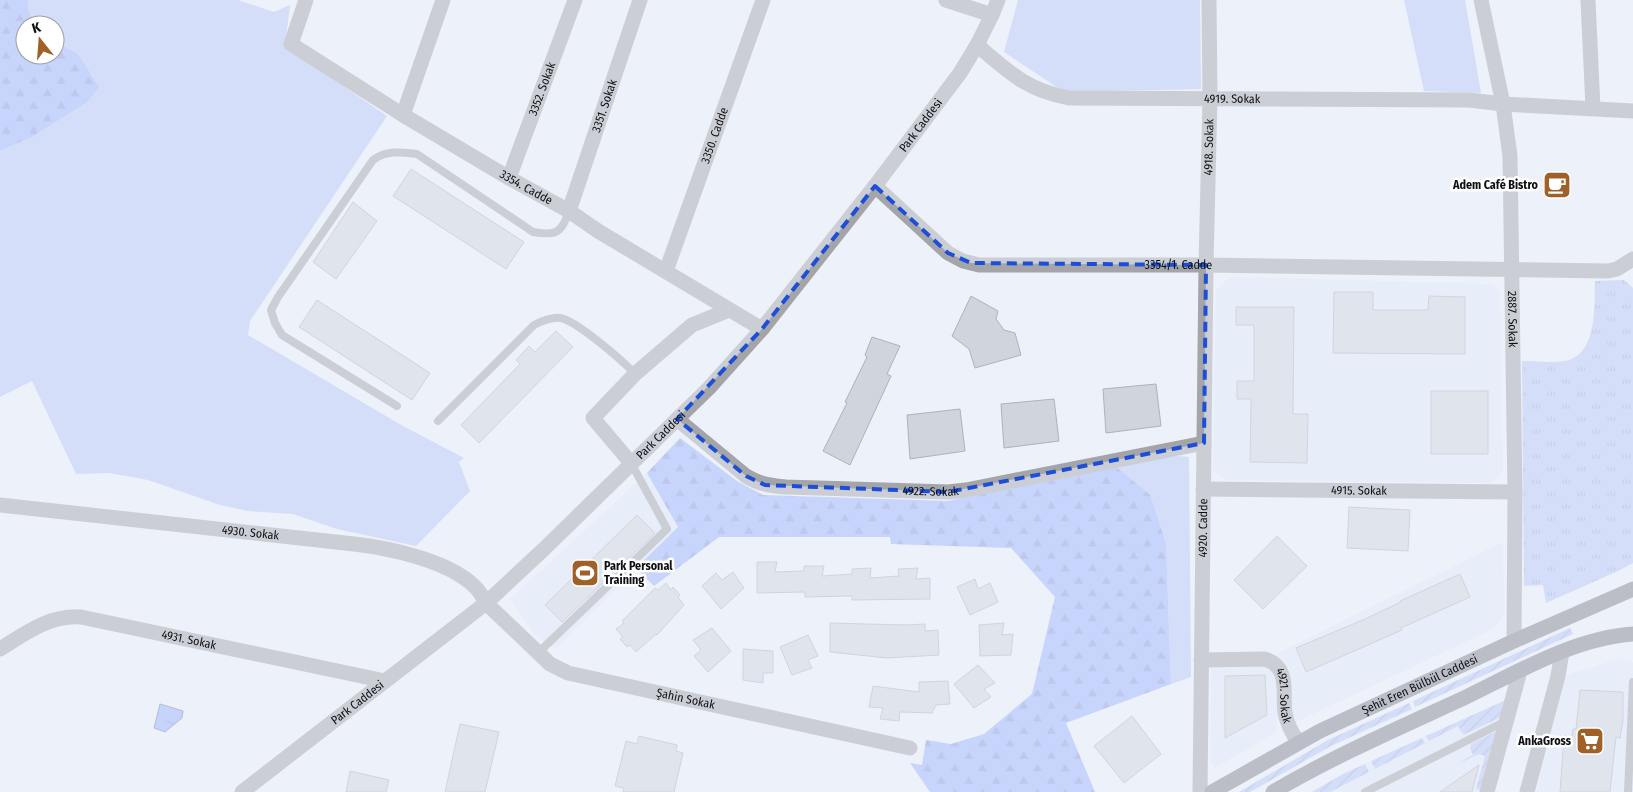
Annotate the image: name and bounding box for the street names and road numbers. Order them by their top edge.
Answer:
street label: 3352. Sokak [526,60,558,118]
street label: 3351. Sokak [589,77,620,134]
street label: 4919. Sokak [1204,92,1261,106]
street label: Park Caddesi [896,96,945,155]
street label: 3350. Cadde [698,105,731,165]
street label: 4918. Sokak [1201,118,1217,175]
street label: 3354. Cadde [497,167,555,208]
street label: 3354/1. Cadde [1145,258,1212,272]
street label: 2887. Sokak [1505,291,1520,348]
street label: Park Caddesi [633,408,688,462]
street label: 4915. Sokak [1331,483,1387,498]
street label: 4922. Sokak [902,484,960,499]
street label: 4920. Cadde [1196,498,1210,558]
street label: 4930. Sokak [221,522,280,543]
street label: 4931. Sokak [160,627,218,652]
street label: Şehit Eren Bülbül Caddesi [1360,652,1480,718]
street label: 4921. Sokak [1273,665,1294,725]
street label: Park Caddesi [328,678,387,727]
street label: Şahin Sokak [655,686,717,712]

